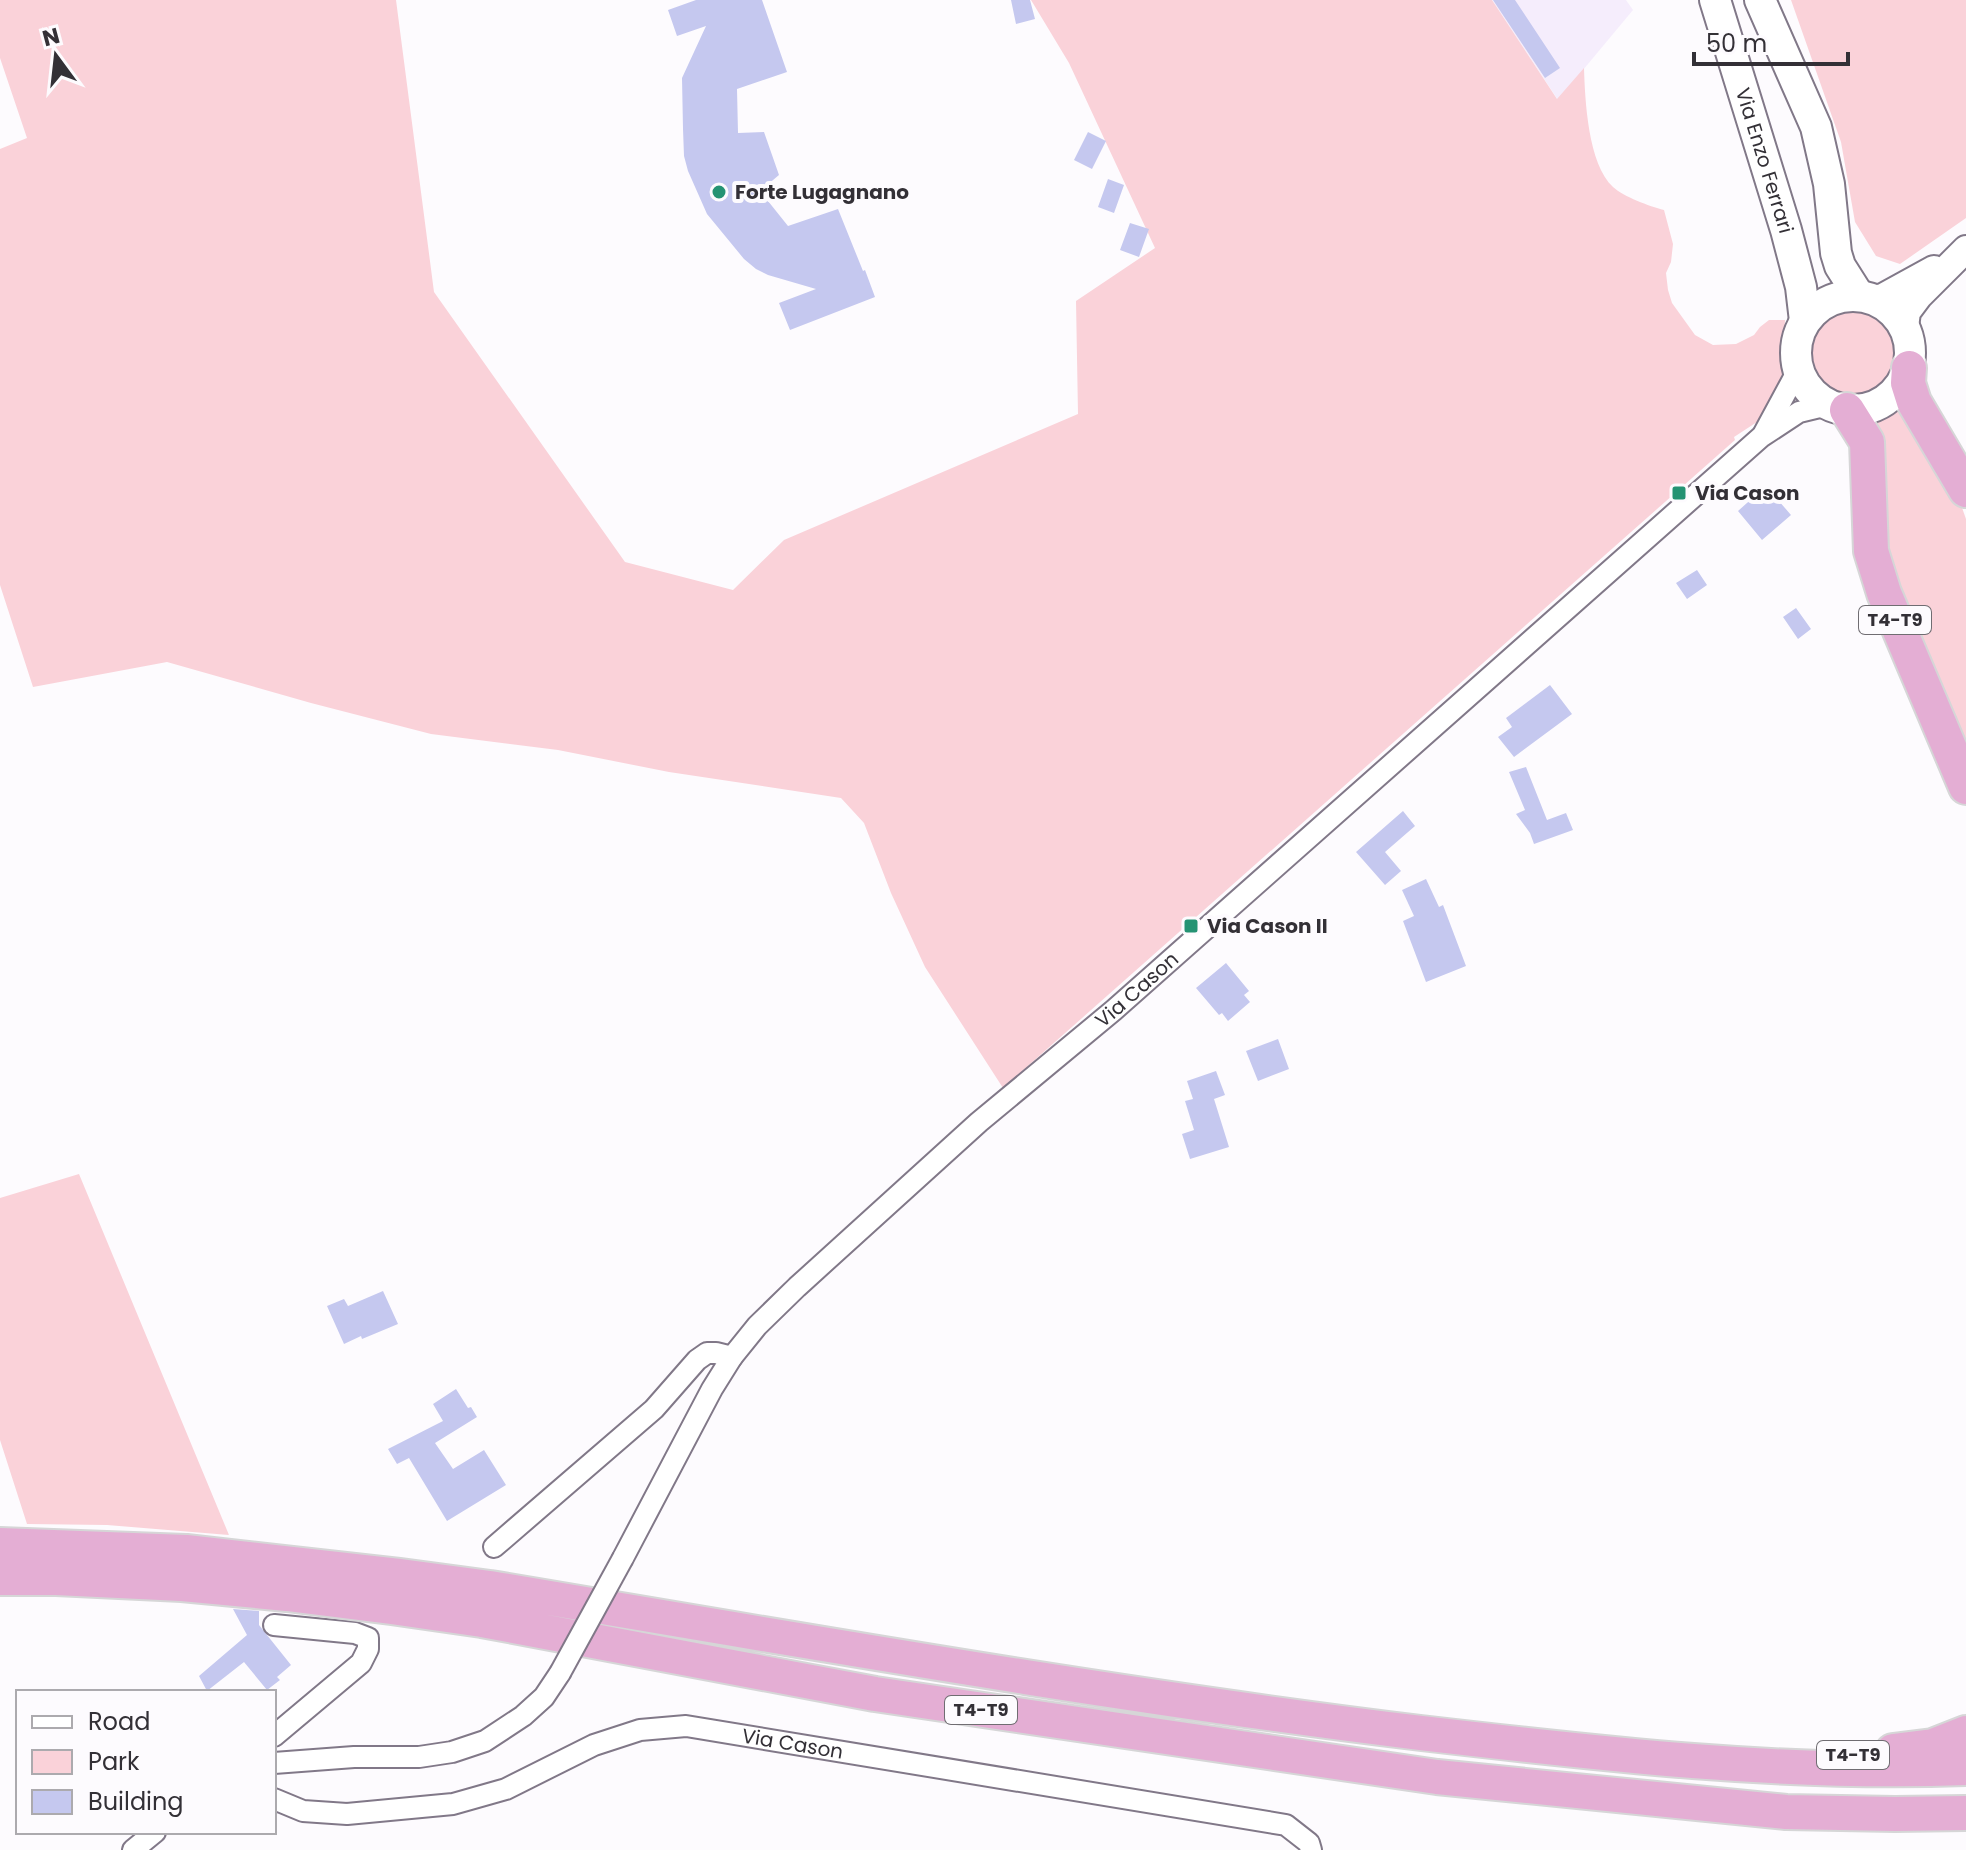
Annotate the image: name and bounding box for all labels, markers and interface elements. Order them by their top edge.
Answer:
north arrow [16,16,96,96]
scale bar [1694,16,1848,66]
text: N [39,20,63,54]
text: 50 m [1706,27,1767,60]
street label: Via Enzo Ferrari [1729,84,1800,236]
place label: Forte Lugagnano [735,178,909,206]
marker: Forte Lugagnano [710,183,728,201]
place label: Via Cason [1695,479,1800,507]
marker: Via Cason [1670,484,1688,502]
road number: T4-T9 [1859,606,1931,634]
place label: Via Cason II [1207,912,1328,940]
marker: Via Cason II [1182,917,1200,935]
street label: Via Cason [1089,945,1184,1034]
legend [16,1690,276,1834]
road number: T4-T9 [945,1696,1017,1724]
text: Road [88,1705,150,1738]
street label: Via Cason [740,1721,845,1766]
road number: T4-T9 [1817,1741,1889,1769]
text: Park [88,1745,140,1778]
text: Building [88,1785,184,1818]

